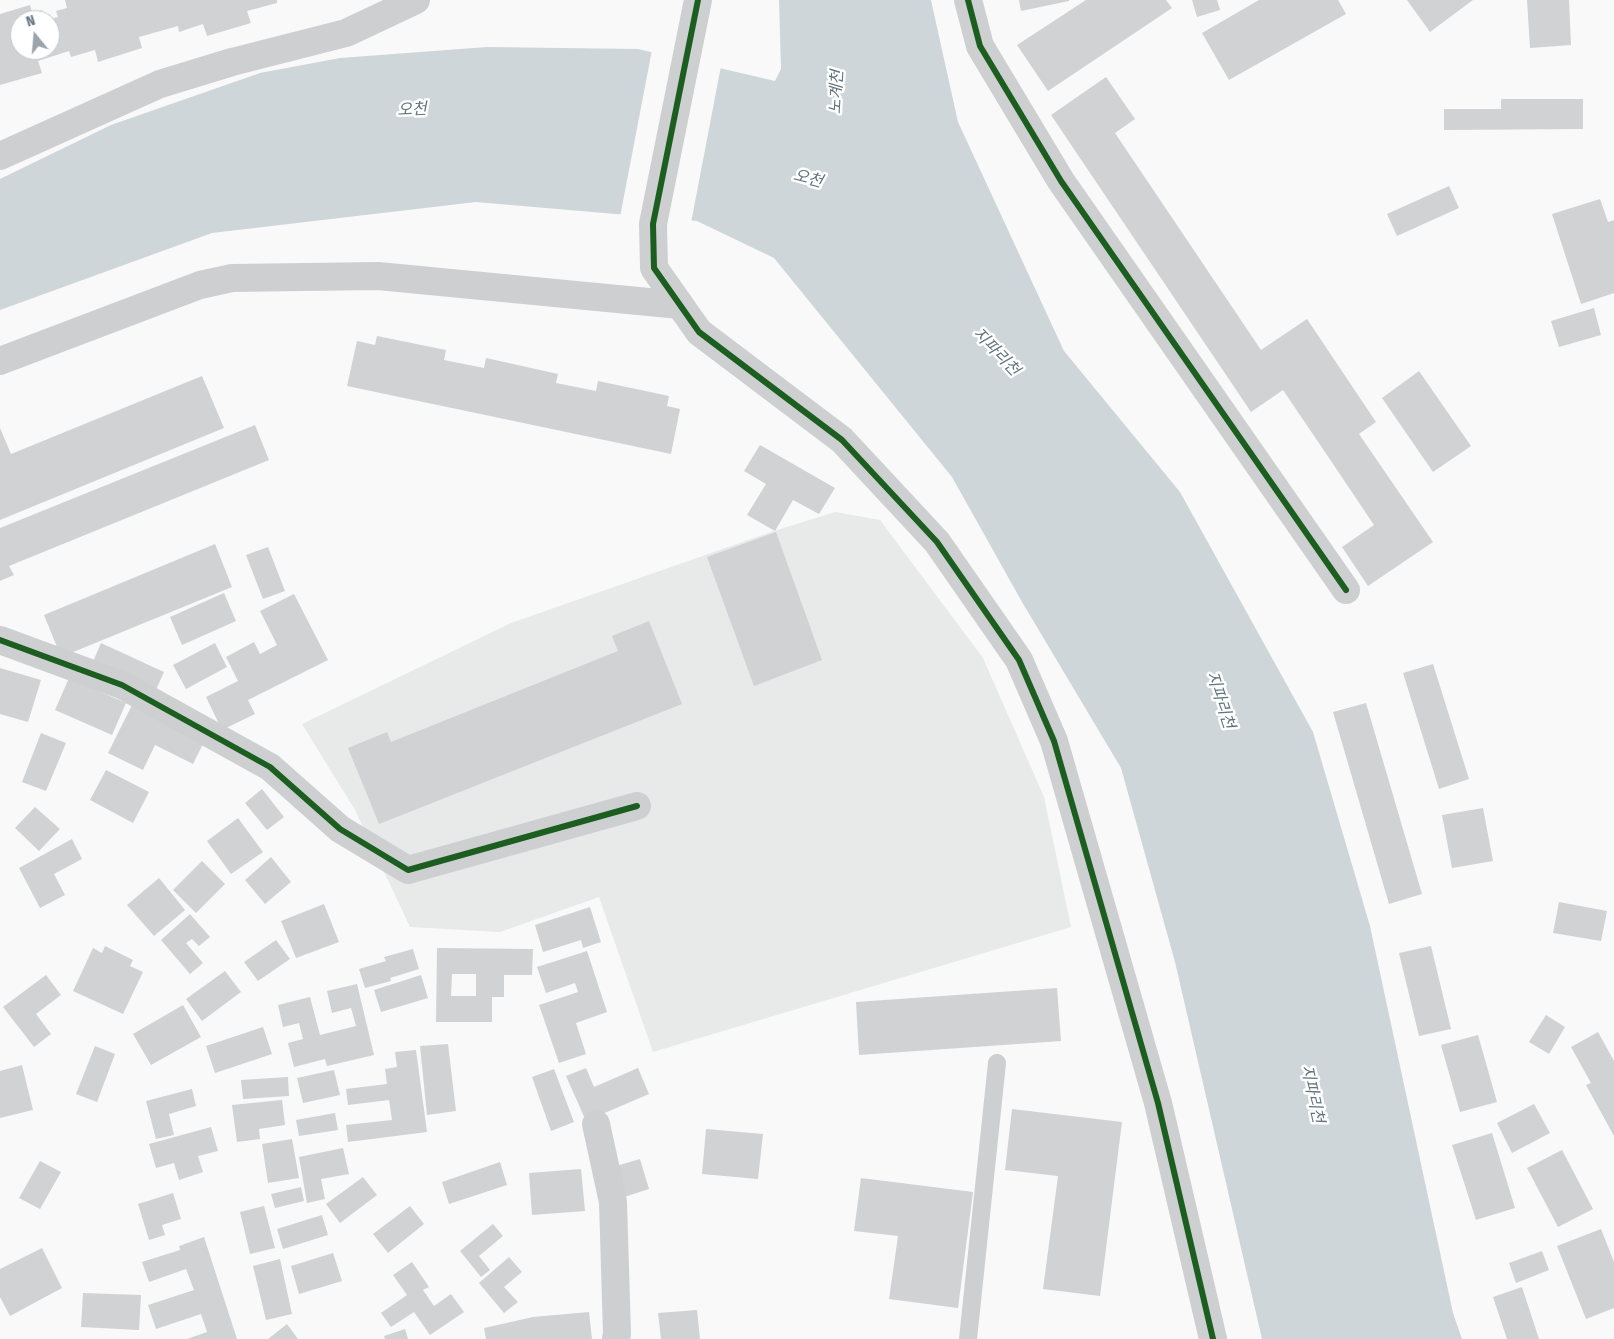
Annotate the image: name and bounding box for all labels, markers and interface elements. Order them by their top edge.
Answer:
north arrow [10,10,60,60]
text: N [24,12,37,30]
water label: 노계천 [826,69,848,115]
water label: 오천 [397,100,427,120]
water label: 오천 [791,166,825,192]
water label: 지파리천 [969,324,1023,380]
water label: 지파리천 [1202,669,1238,731]
water label: 지파리천 [1296,1063,1328,1125]

